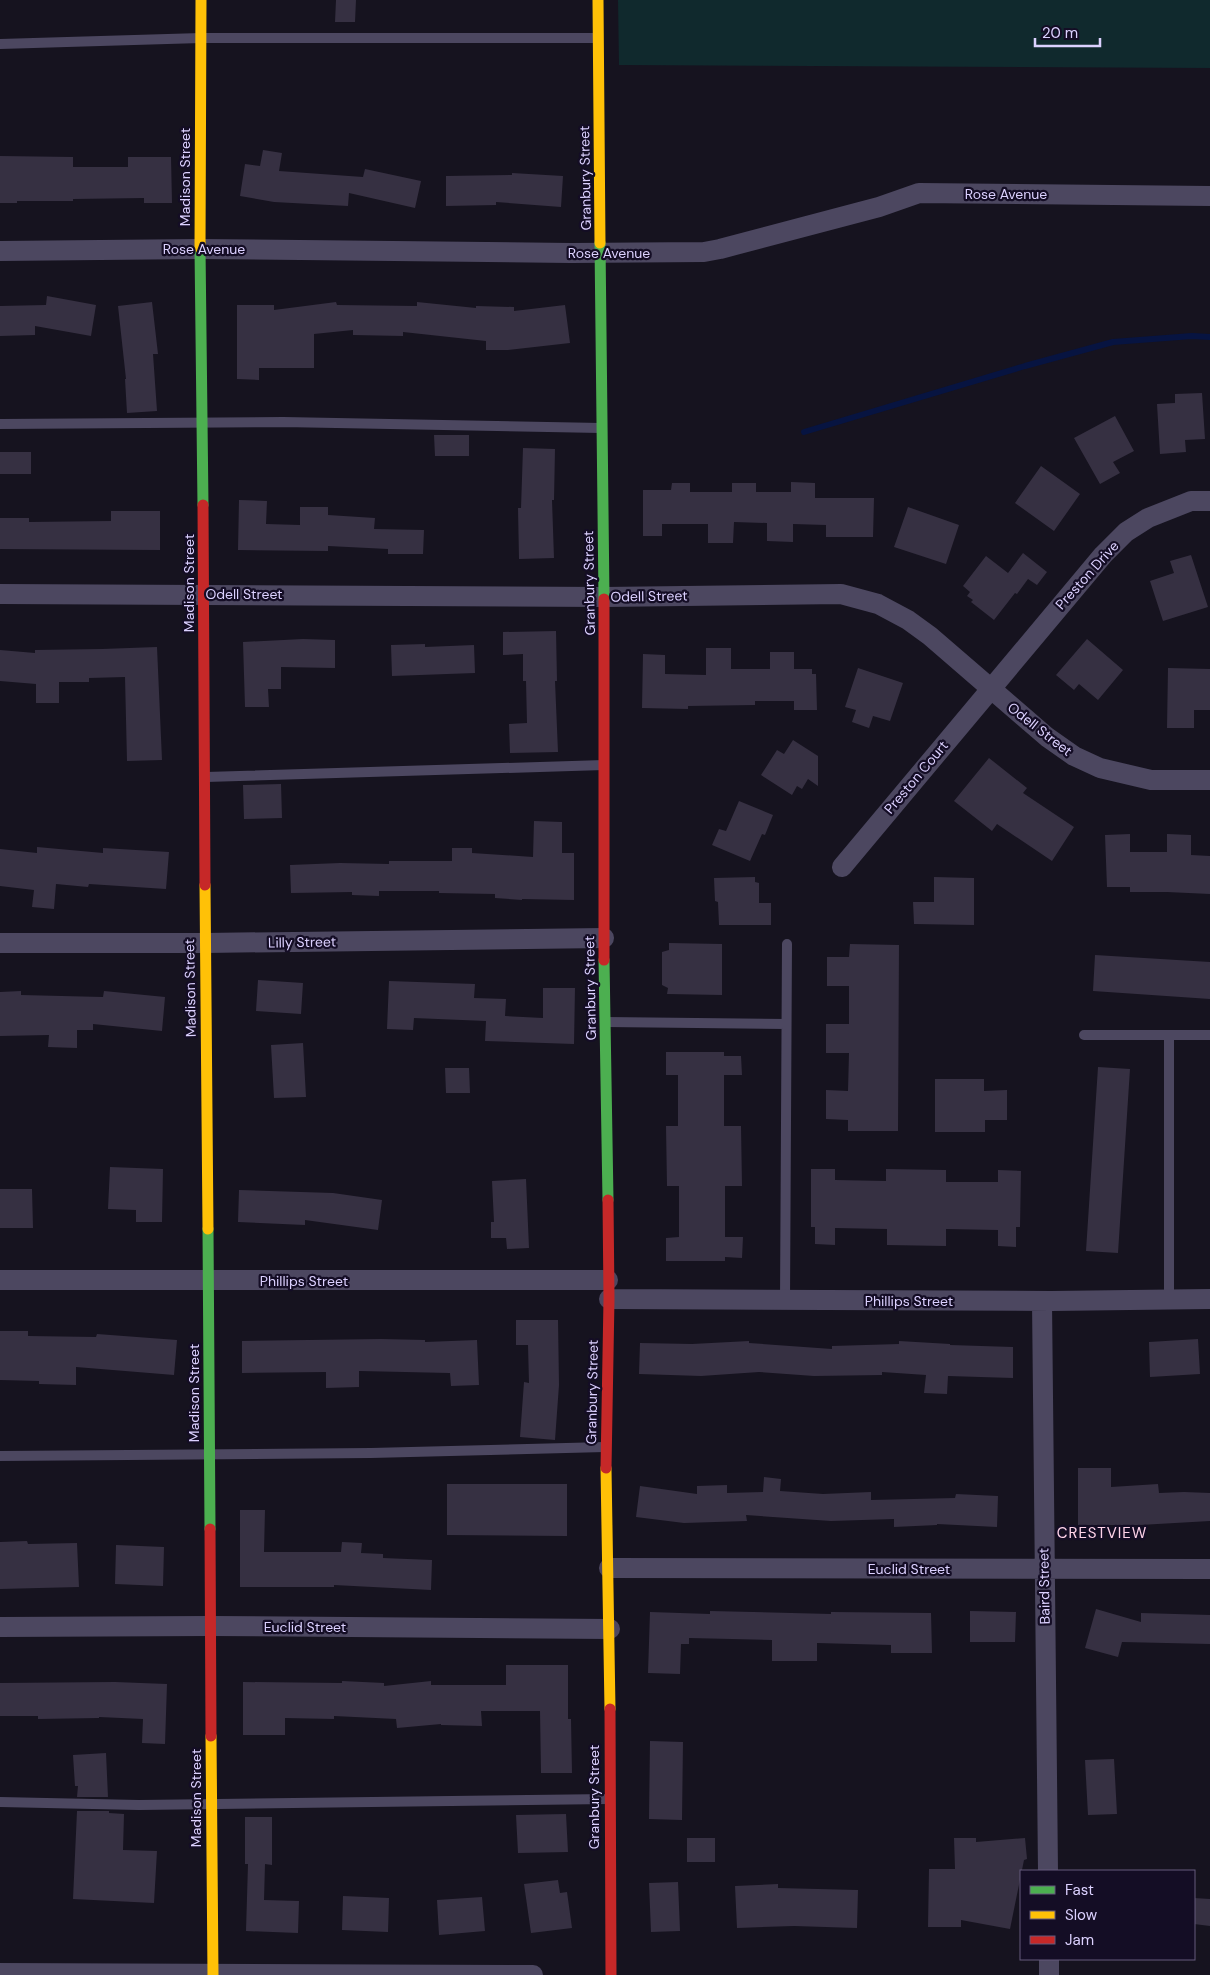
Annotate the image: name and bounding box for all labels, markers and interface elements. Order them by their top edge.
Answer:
scale bar [1035,15,1100,47]
text: 20 m [1042,23,1078,43]
street label: Granbury Street [575,126,595,230]
street label: Madison Street [176,128,194,226]
street label: Rose Avenue [965,185,1047,203]
street label: Rose Avenue [163,240,245,258]
street label: Rose Avenue [568,244,650,262]
street label: Granbury Street [579,531,599,635]
street label: Madison Street [180,534,198,632]
street label: Preston Drive [1051,537,1123,613]
street label: Odell Street [205,585,283,603]
street label: Odell Street [610,586,688,606]
street label: Odell Street [1004,698,1076,760]
street label: Preston Court [880,737,952,817]
street label: Lilly Street [268,932,336,952]
street label: Granbury Street [580,936,600,1040]
street label: Madison Street [180,939,200,1037]
street label: Phillips Street [260,1272,348,1290]
street label: Phillips Street [865,1292,953,1310]
street label: Granbury Street [582,1340,602,1444]
street label: Madison Street [185,1344,203,1442]
district label: CRESTVIEW [1057,1523,1147,1543]
street label: Baird Street [1034,1548,1054,1624]
street label: Euclid Street [868,1560,950,1578]
street label: Euclid Street [264,1618,346,1636]
street label: Granbury Street [585,1745,603,1849]
street label: Madison Street [187,1749,205,1847]
legend [1020,1870,1195,1960]
text: Fast [1065,1880,1094,1900]
text: Slow [1065,1905,1098,1925]
text: Jam [1065,1930,1094,1950]

